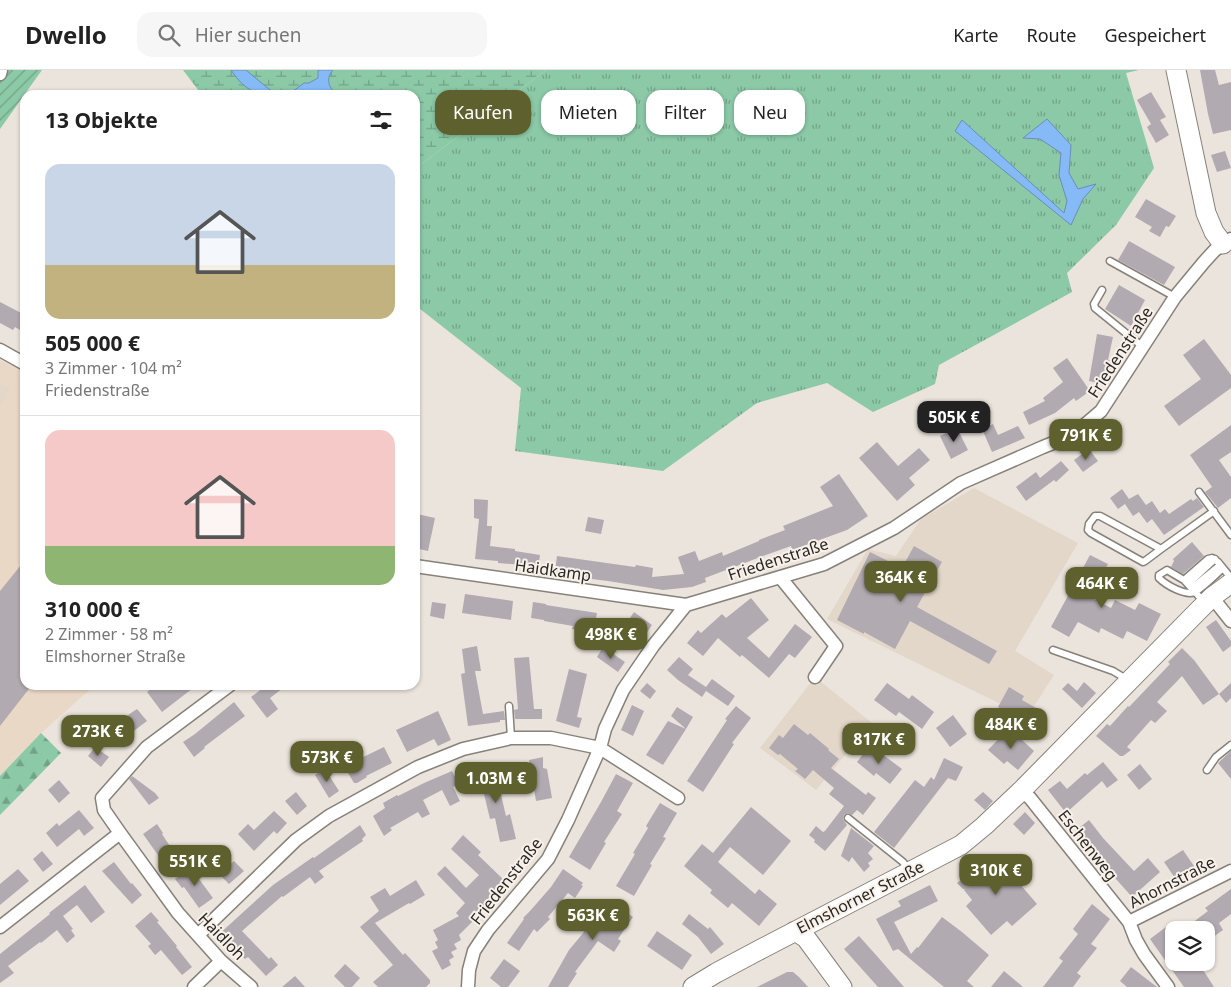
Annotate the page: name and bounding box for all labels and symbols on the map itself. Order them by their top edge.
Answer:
street label: Friedenstraße [1082,302,1158,402]
pin: 505K € [913,400,995,443]
pin: 791K € [1045,418,1127,461]
street label: Friedenstraße [725,532,831,586]
street label: Haidkamp [513,554,593,586]
pin: 364K € [860,560,942,603]
pin: 464K € [1061,566,1143,609]
pin: 498K € [570,618,652,660]
pin: 484K € [970,708,1052,750]
pin: 273K € [57,714,139,757]
pin: 817K € [838,722,920,765]
pin: 573K € [286,740,368,783]
pin: 1.03M € [450,762,542,804]
street label: Eschenweg [1053,805,1123,885]
street label: Friedenstraße [465,833,547,929]
pin: 551K € [154,844,236,887]
street label: Ahornstraße [1125,851,1219,913]
pin: 310K € [955,854,1037,896]
street label: Elmshorner Straße [792,855,928,939]
pin: 563K € [552,898,634,941]
street label: Haidloh [194,907,250,965]

